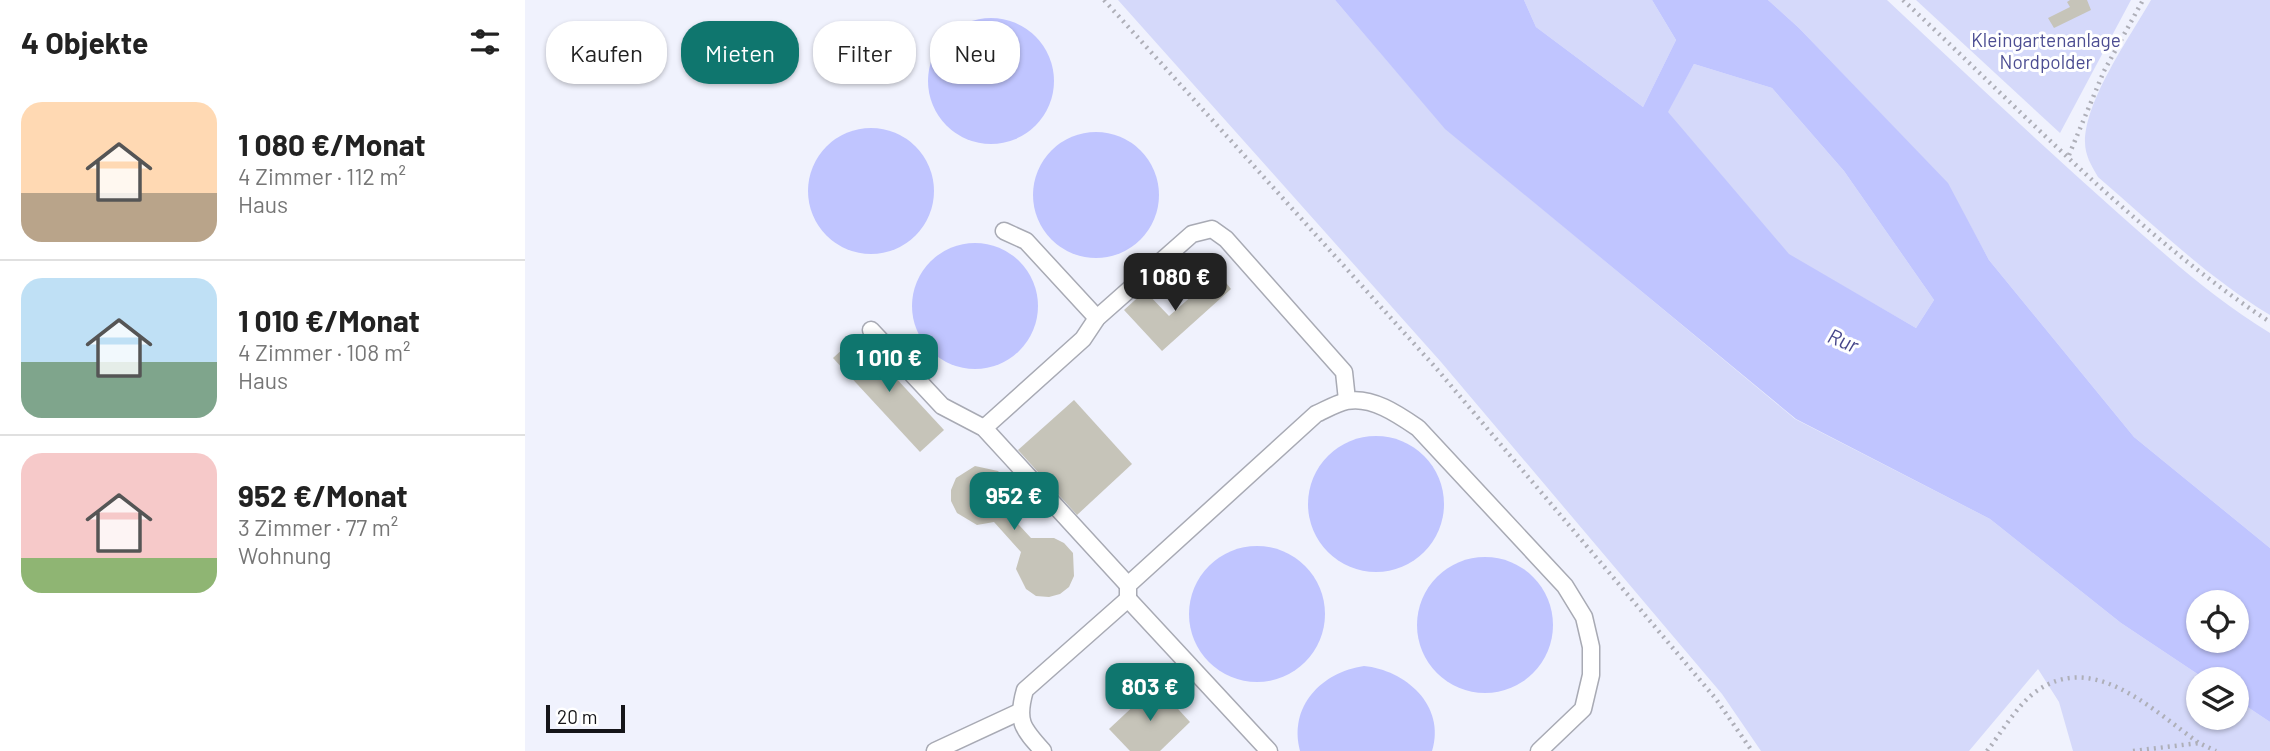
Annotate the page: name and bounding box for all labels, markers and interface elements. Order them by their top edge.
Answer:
chip: Kaufen [546,21,667,84]
chip: Mieten [681,21,799,84]
chip: Filter [813,21,916,84]
chip: Neu [930,21,1020,84]
icon: filters [466,23,504,61]
text: 4 Objekte [21,24,148,60]
park label: Kleingartenanlage Nordpolder [1971,28,2121,73]
text: 1 080 €/Monat [238,126,426,162]
icon: home [77,130,161,214]
text: 4 Zimmer · 112 m² [238,162,406,190]
text: Haus [238,190,288,218]
pin: 1 080 € [1110,254,1240,313]
text: 1 080 € [1140,262,1210,290]
text: 1 010 €/Monat [238,302,420,338]
icon: home [77,306,161,390]
water label: Rur [1825,322,1863,357]
pin: 1 010 € [824,334,954,394]
text: 4 Zimmer · 108 m² [238,338,410,366]
text: 1 010 € [856,343,922,371]
text: Haus [238,366,288,394]
pin: 952 € [965,472,1063,532]
text: 952 €/Monat [238,477,408,513]
icon: home [77,481,161,565]
text: 952 € [986,481,1042,509]
text: 3 Zimmer · 77 m² [238,513,398,541]
text: Wohnung [238,541,331,569]
map controls [2186,590,2249,730]
button: locate [2186,590,2249,653]
pin: 803 € [1101,664,1199,723]
button: layers [2186,667,2249,730]
text: 803 € [1121,672,1179,700]
scale bar [546,702,625,734]
text: 20 m [557,705,597,728]

